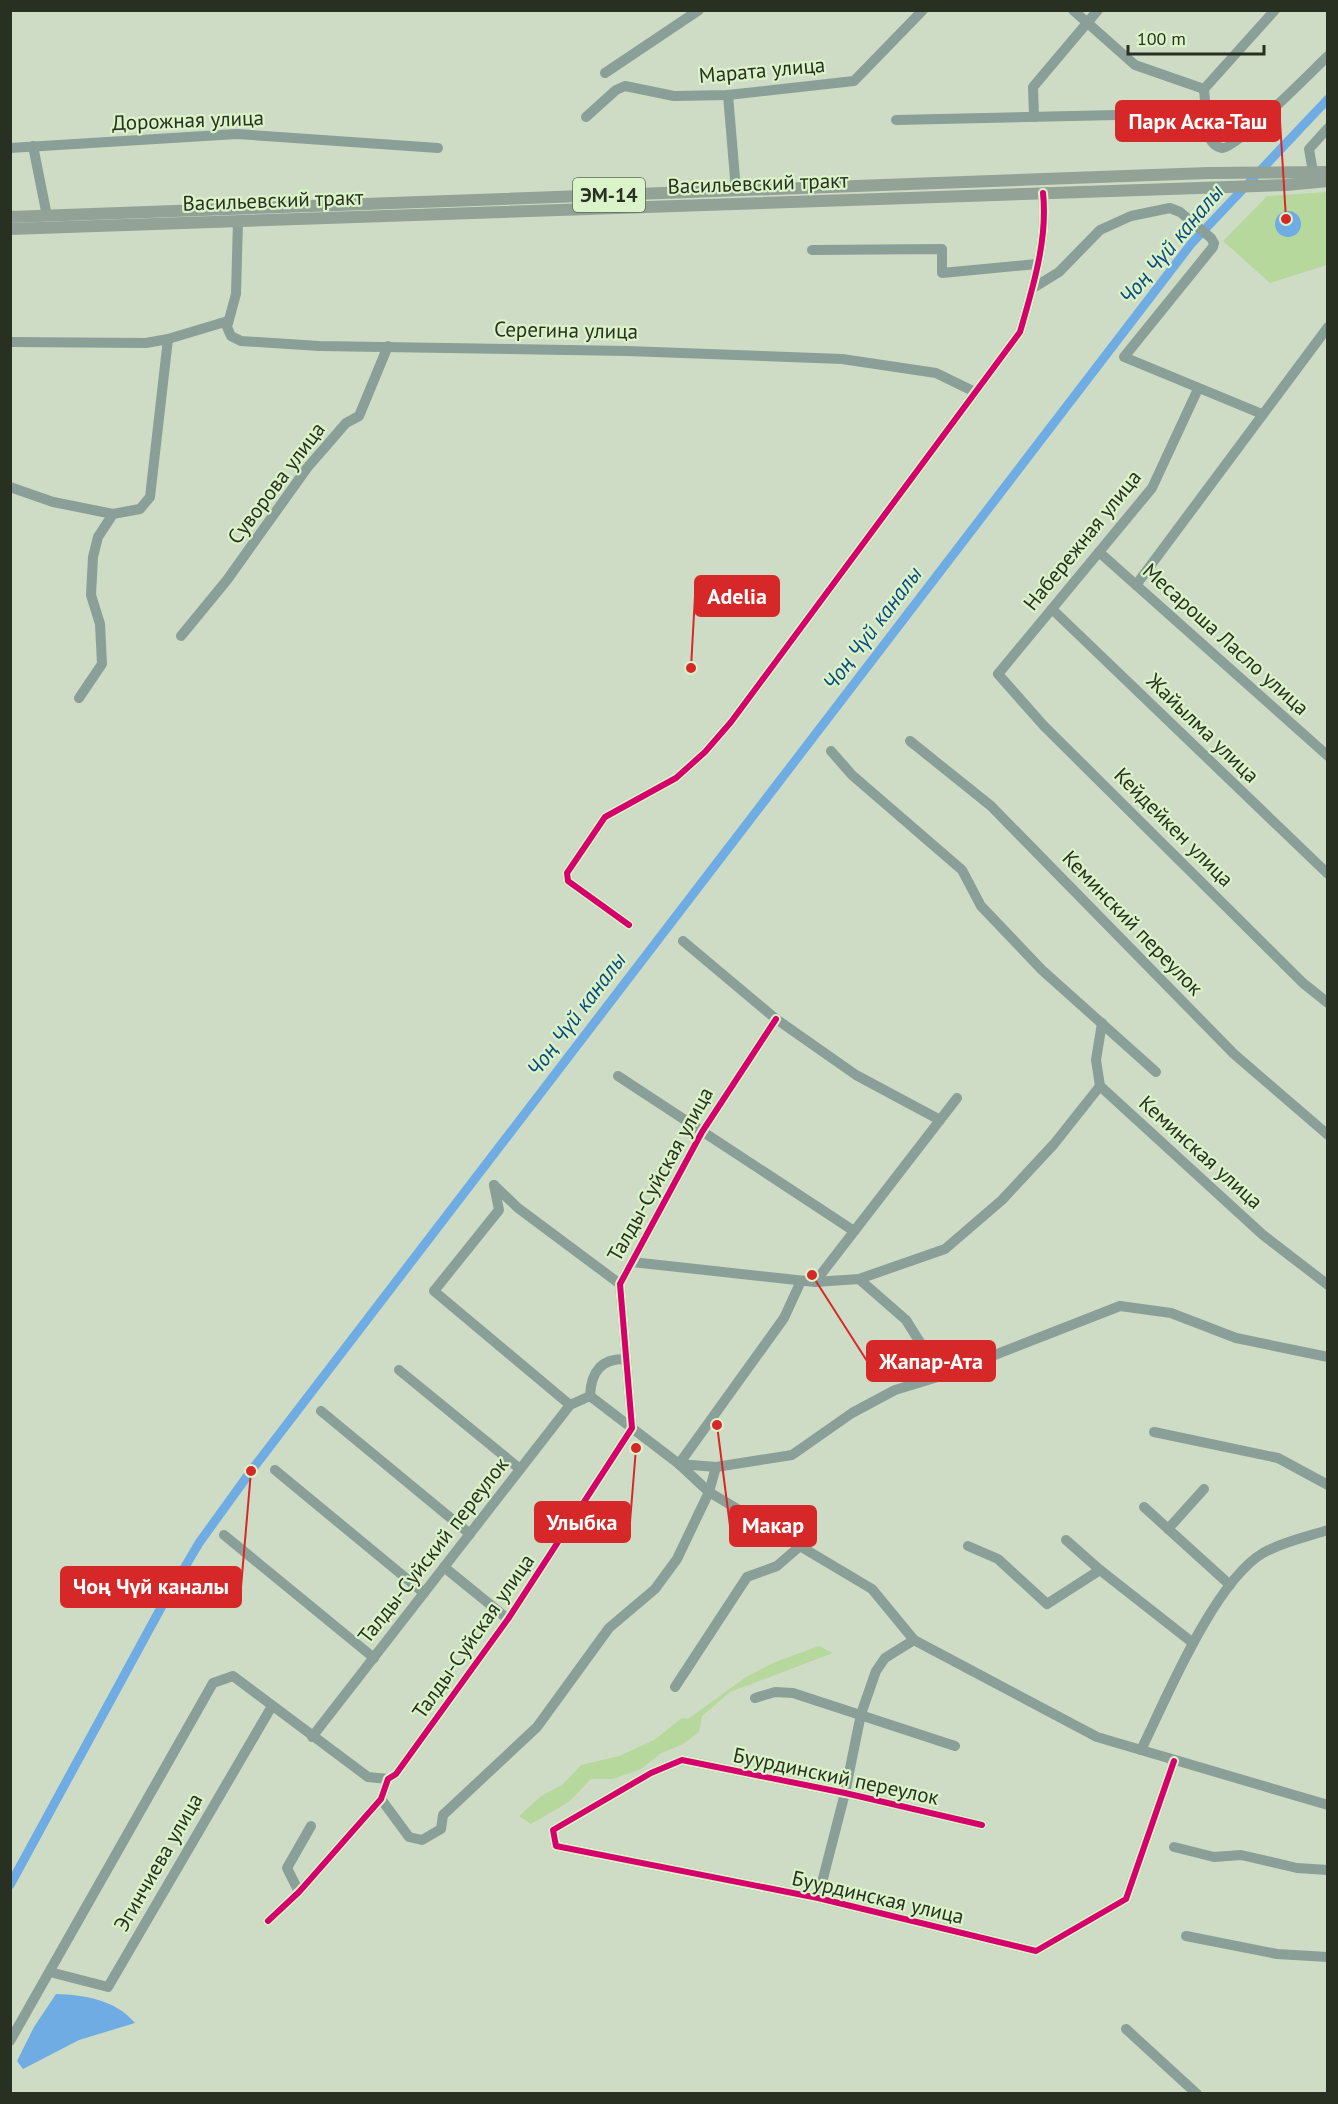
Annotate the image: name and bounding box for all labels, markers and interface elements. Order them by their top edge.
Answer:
scale bar [1128,18,1264,56]
text: 100 m [1137,27,1186,50]
street label: Марата улица [698,51,826,89]
callout: Парк Аска-Таш [1116,101,1280,141]
street label: Дорожная улица [112,104,264,136]
text: Парк Аска-Таш [1129,107,1267,135]
street label: Васильевский тракт [667,166,850,200]
road number: ЭМ-14 [573,178,645,212]
water label: Чоң Чүй каналы [1113,178,1229,310]
street label: Васильевский тракт [182,183,365,217]
street label: Серегина улица [494,315,638,345]
street label: Суворова улица [221,417,331,549]
street label: Набережная улица [1017,464,1147,616]
street label: Месароша Ласло улица [1137,557,1315,721]
water label: Чоң Чүй каналы [816,560,928,696]
callout: Adelia [695,576,779,616]
text: Adelia [707,582,767,610]
street label: Жайылма улица [1140,667,1265,789]
street label: Кейдейкен улица [1109,762,1239,892]
street label: Кеминский переулок [1057,845,1209,1001]
water label: Чоң Чүй каналы [520,946,632,1082]
street label: Талды-Суйская улица [601,1082,719,1266]
street label: Кеминская улица [1133,1089,1269,1215]
callout: Жапар-Ата [867,1341,995,1381]
text: Жапар-Ата [878,1347,983,1375]
street label: Талды-Суйский переулок [352,1451,514,1649]
callout: Улыбка [535,1502,630,1542]
callout: Макар [730,1506,816,1546]
text: Улыбка [546,1508,617,1536]
text: Макар [742,1511,804,1539]
street label: Талды-Суйская улица [406,1548,540,1724]
callout: Чоң Чүй каналы [61,1567,241,1607]
text: Чоң Чүй каналы [73,1572,229,1600]
street label: Буурдинский переулок [731,1741,941,1811]
street label: Эгинчиева улица [108,1788,208,1936]
street label: Буурдинская улица [789,1864,967,1930]

